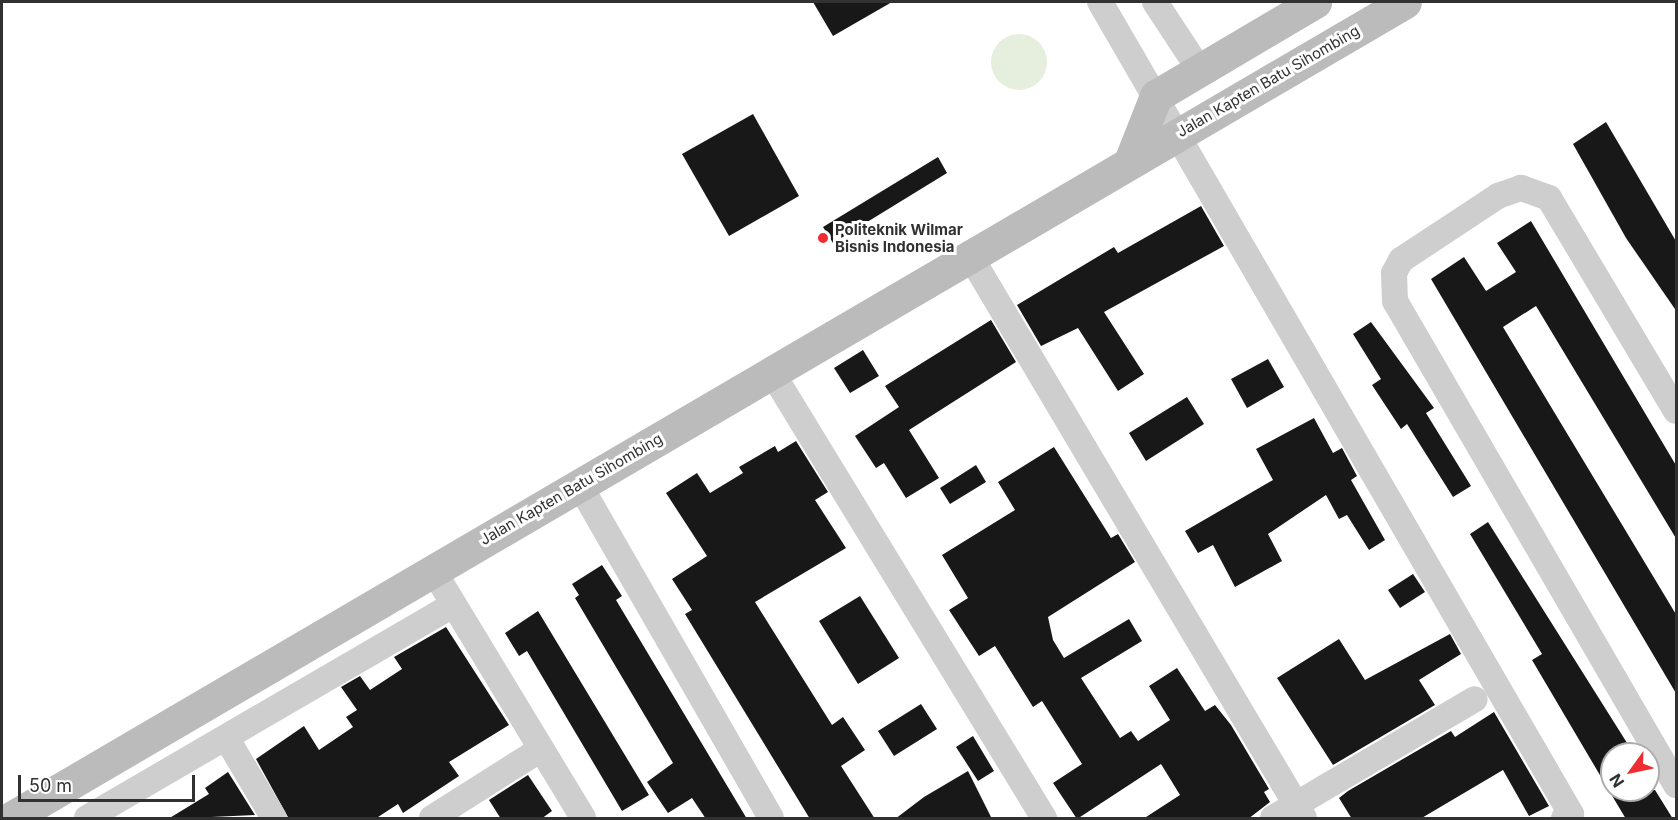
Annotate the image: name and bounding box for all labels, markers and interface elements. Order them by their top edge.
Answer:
street label: Jalan Kapten Batu Sihombing [1174,21,1362,141]
place label: Politeknik Wilmar Bisnis Indonesia [835,220,963,255]
marker: Politeknik Wilmar Bisnis Indonesia [816,231,830,245]
street label: Jalan Kapten Batu Sihombing [477,429,665,549]
north arrow [1600,742,1660,802]
scale bar [21,763,198,801]
text: N [1605,770,1628,791]
text: 50 m [29,775,72,796]

